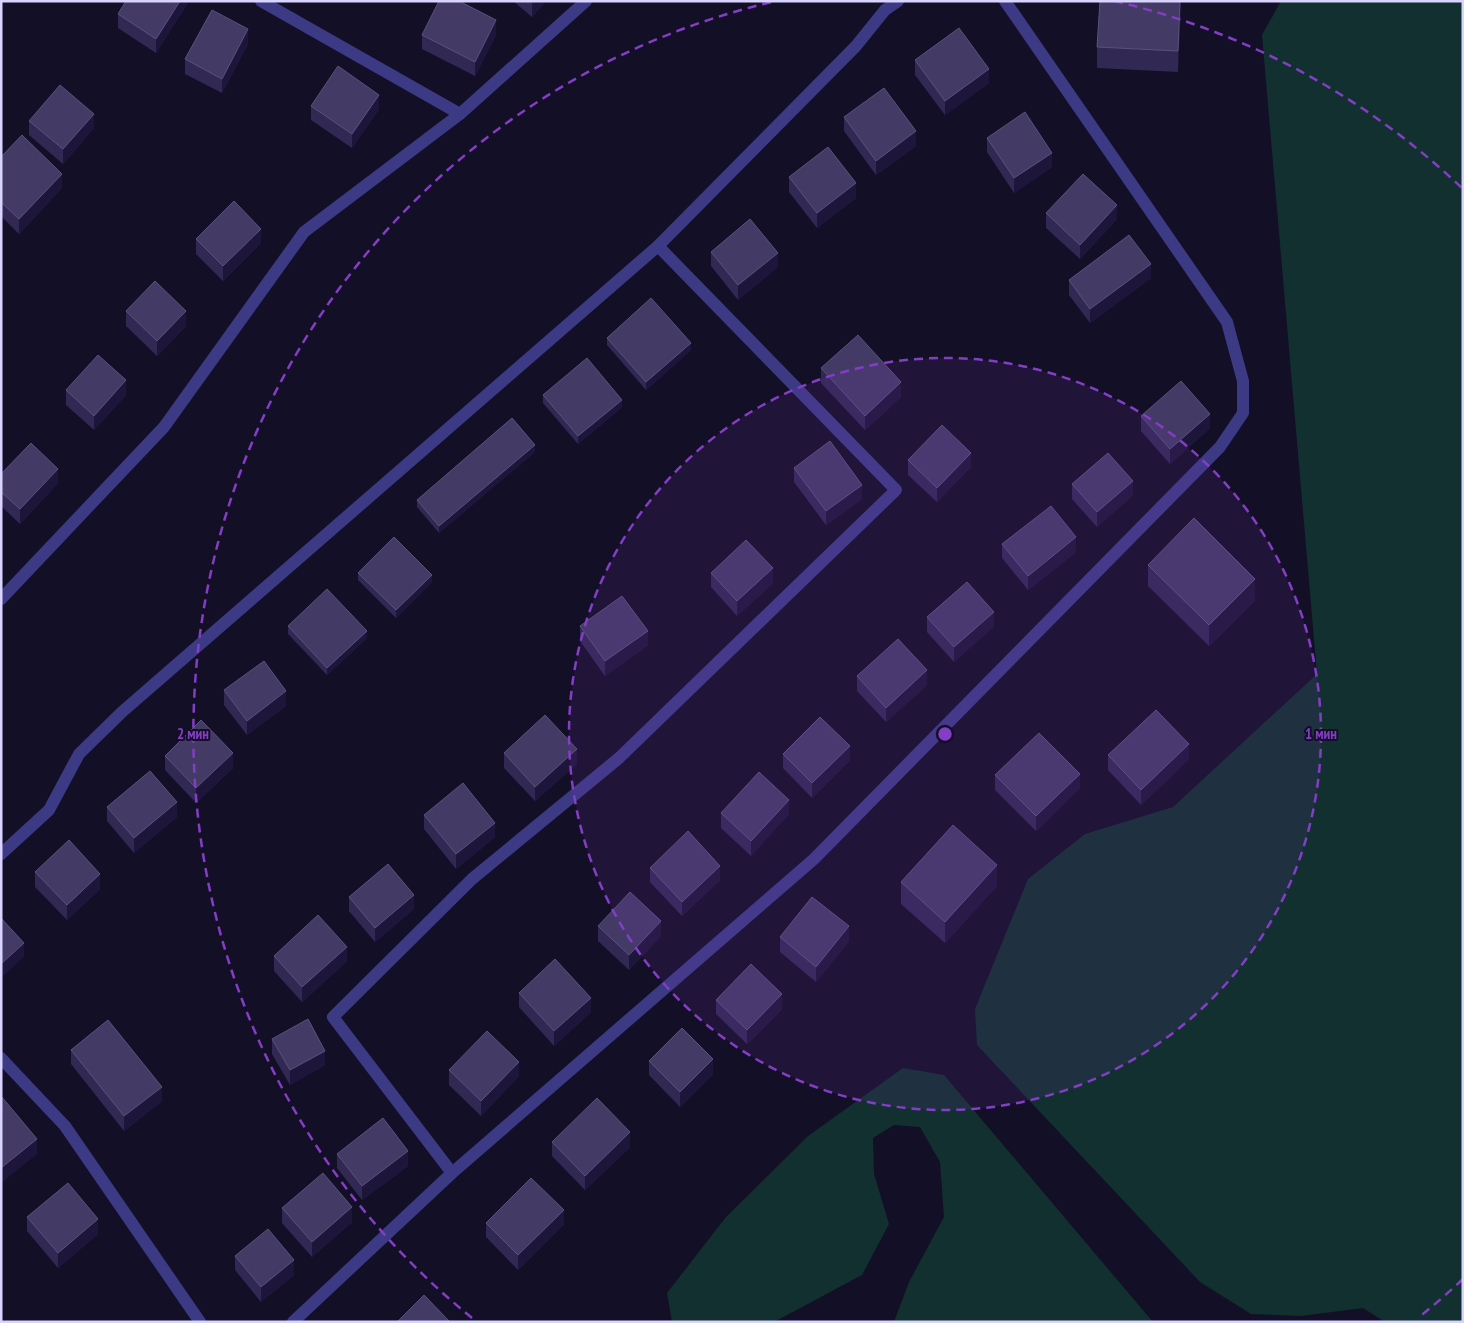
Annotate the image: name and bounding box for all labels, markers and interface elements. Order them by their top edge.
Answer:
text: 2 мин [177,724,209,743]
text: 1 мин [1305,724,1337,743]
centre of rings [936,725,954,743]

